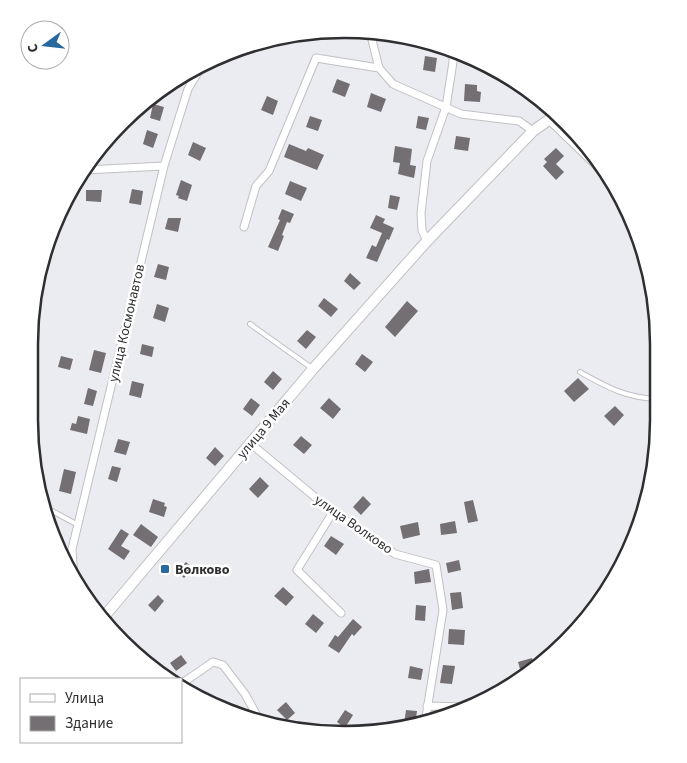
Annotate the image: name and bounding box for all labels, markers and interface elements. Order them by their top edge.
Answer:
north arrow [20,20,70,70]
text: С [23,42,44,55]
street label: улица Космонавтов [104,262,150,384]
street label: улица 9 Мая [232,394,295,463]
street label: улица Волково [310,490,397,559]
place label: Волково [175,560,230,580]
marker: Волково [159,563,171,575]
legend [20,678,182,743]
text: Улица [65,688,104,709]
text: Здание [65,713,113,734]

